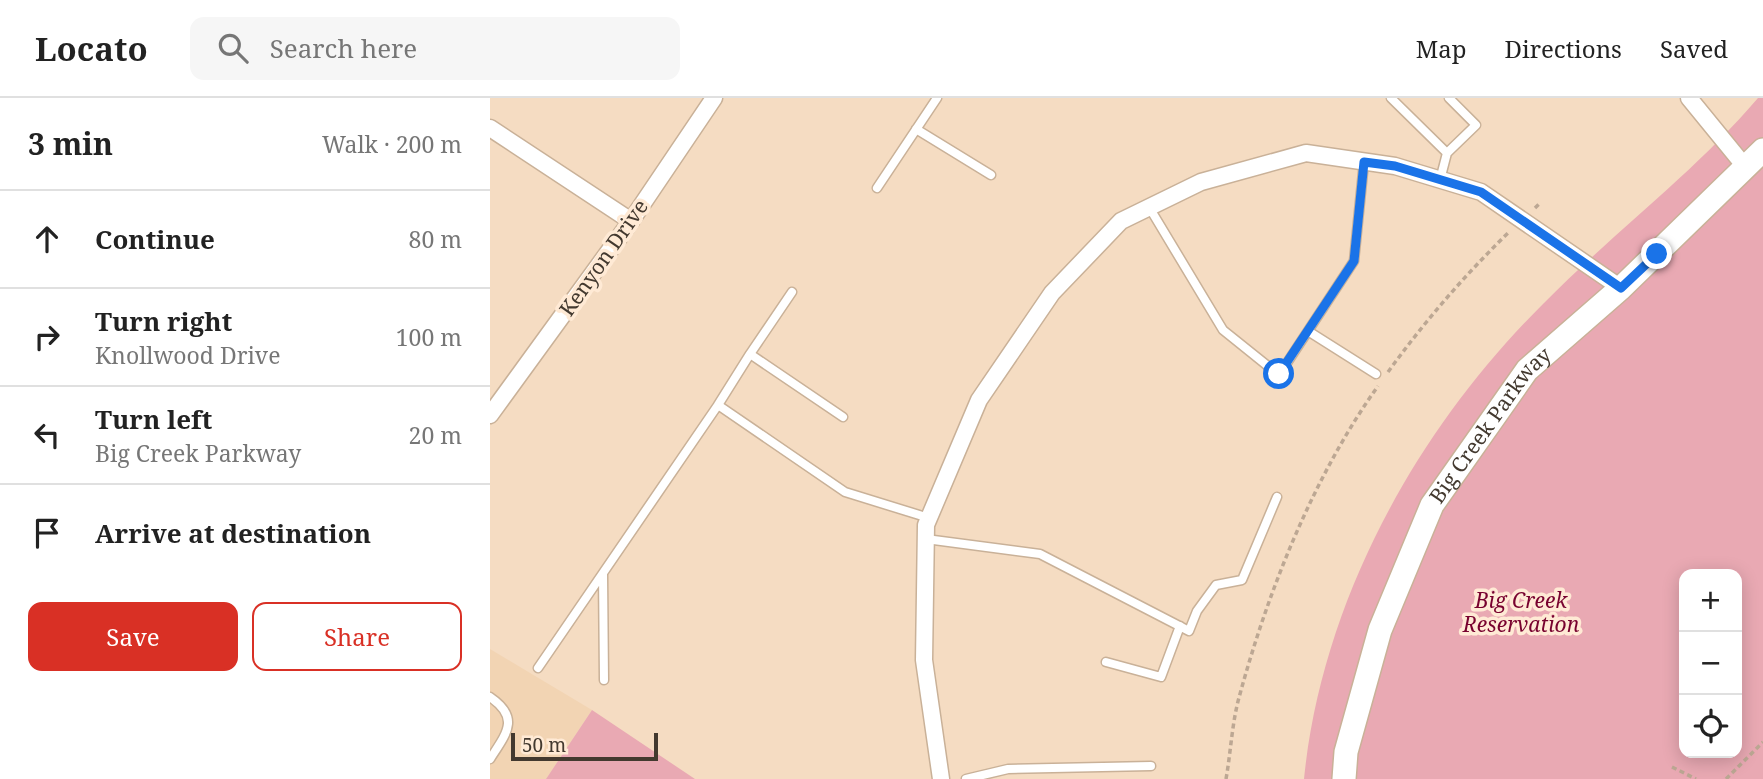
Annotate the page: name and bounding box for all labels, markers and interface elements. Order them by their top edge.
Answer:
search box [190,17,680,80]
text: Locato [35,26,148,71]
icon: search [214,29,252,67]
text: Search here [270,30,417,66]
text: Map [1416,32,1467,65]
text: Directions [1505,32,1622,65]
text: Saved [1660,32,1728,65]
text: 3 min [28,123,113,164]
text: Walk · 200 m [322,128,462,160]
street label: Kenyon Drive [552,193,654,322]
icon: ahead [28,220,66,258]
text: Continue [95,221,215,257]
text: 80 m [409,223,462,255]
route end [1641,238,1672,269]
text: Turn right [95,303,232,339]
icon: right [28,318,66,356]
text: 100 m [396,321,462,353]
text: Knollwood Drive [95,339,280,371]
street label: Big Creek Parkway [1422,340,1557,509]
route start [1263,358,1294,389]
text: Turn left [95,401,212,437]
icon: left [28,416,66,454]
text: 20 m [409,419,462,451]
text: Big Creek Parkway [95,437,301,469]
icon: arrive [28,514,66,552]
text: Arrive at destination [95,515,371,551]
map controls [1679,569,1742,758]
button: + [1679,569,1742,632]
park label: Big Creek Reservation [1462,586,1580,638]
button: Save [28,602,238,671]
button: Share [252,602,462,671]
button: − [1679,632,1742,695]
button: locate [1679,695,1742,758]
scale bar [511,730,658,762]
text: 50 m [522,732,566,758]

